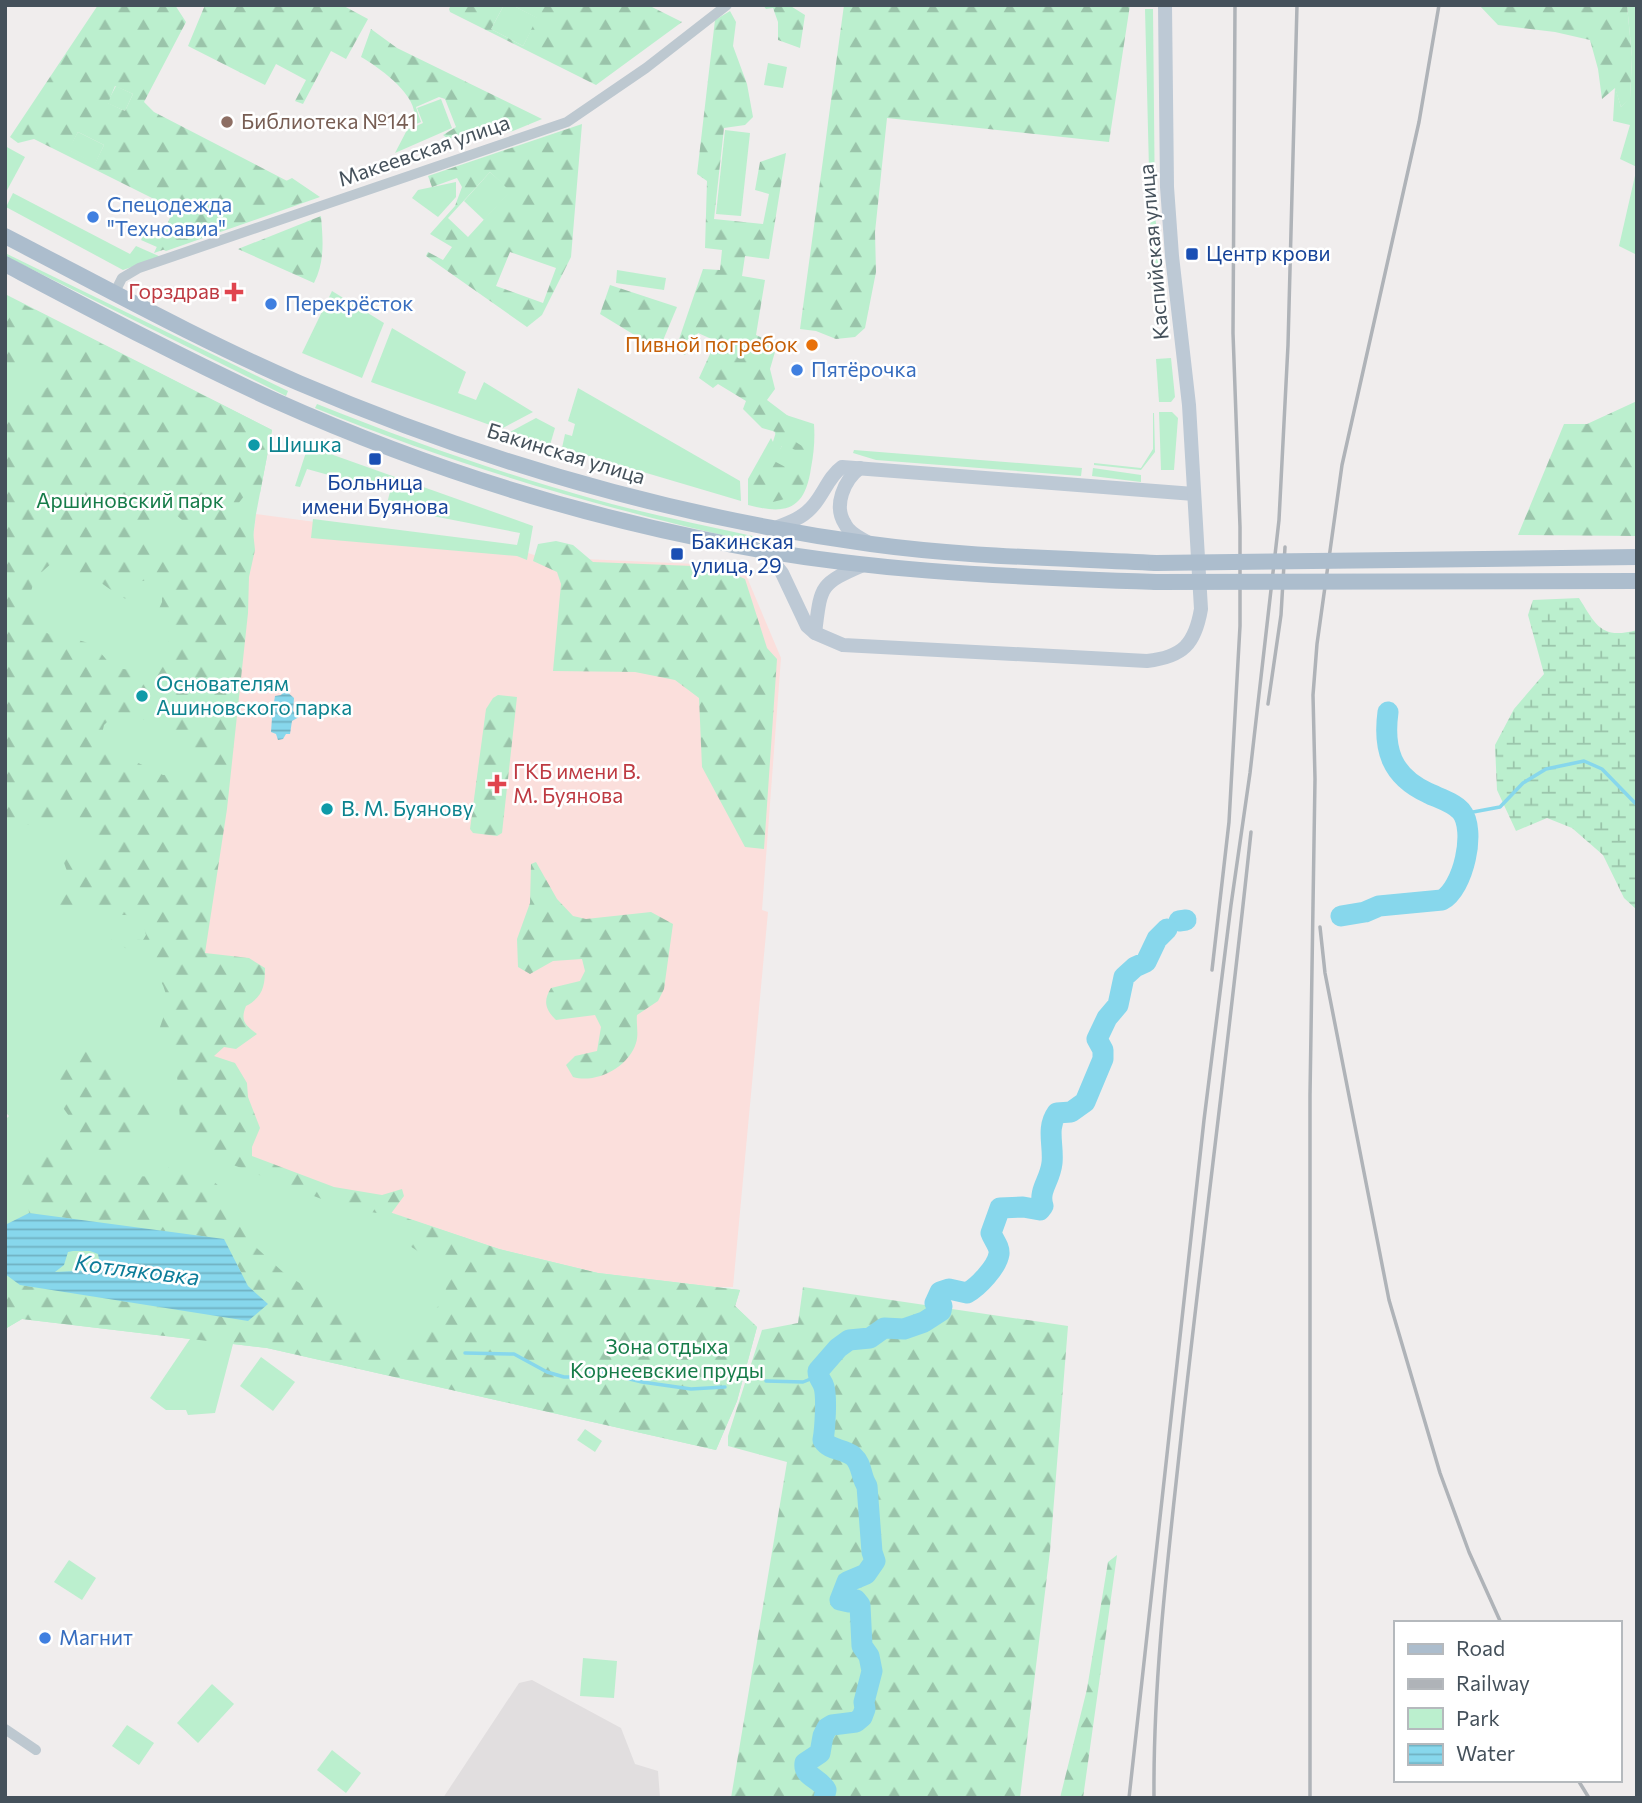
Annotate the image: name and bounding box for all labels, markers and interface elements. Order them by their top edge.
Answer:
place label: Библиотека №141 [241,108,417,133]
street label: Макеевская улица [334,108,513,191]
marker: Библиотека №141 [219,114,235,130]
street label: Каспийская улица [1132,163,1173,341]
place label: Спецодежда "Техноавиа" [107,191,232,240]
marker: Спецодежда "Техноавиа" [85,209,101,225]
place label: Центр крови [1206,240,1331,265]
marker: Центр крови [1184,246,1200,262]
place label: Горздрав [128,278,220,303]
marker: Горздрав [226,284,242,300]
place label: Перекрёсток [285,290,414,315]
marker: Перекрёсток [263,296,279,312]
place label: Пивной погребок [625,331,798,356]
marker: Пивной погребок [804,337,820,353]
place label: Пятёрочка [811,356,917,381]
marker: Пятёрочка [789,362,805,378]
street label: Бакинская улица [484,417,649,489]
place label: Шишка [268,431,342,456]
marker: Шишка [246,437,262,453]
marker: Больница имени Буянова [367,451,383,467]
place label: Больница имени Буянова [301,469,449,518]
park label: Аршиновский парк [36,487,224,512]
place label: Бакинская улица, 29 [691,528,794,577]
marker: Бакинская улица, 29 [669,546,685,562]
place label: Основателям Ашиновского парка [156,670,352,719]
marker: Основателям Ашиновского парка [134,688,150,704]
place label: ГКБ имени В. М. Буянова [513,758,641,807]
marker: ГКБ имени В. М. Буянова [487,774,507,794]
place label: В. М. Буянову [341,795,474,820]
marker: В. М. Буянову [319,801,335,817]
water label: Котляковка [73,1247,201,1291]
park label: Зона отдыха Корнеевские пруды [570,1333,764,1382]
legend [1394,1621,1621,1782]
place label: Магнит [59,1624,133,1649]
marker: Магнит [37,1630,53,1646]
text: Road [1456,1635,1505,1660]
text: Railway [1456,1670,1530,1695]
text: Park [1456,1705,1500,1730]
text: Water [1456,1740,1515,1765]

